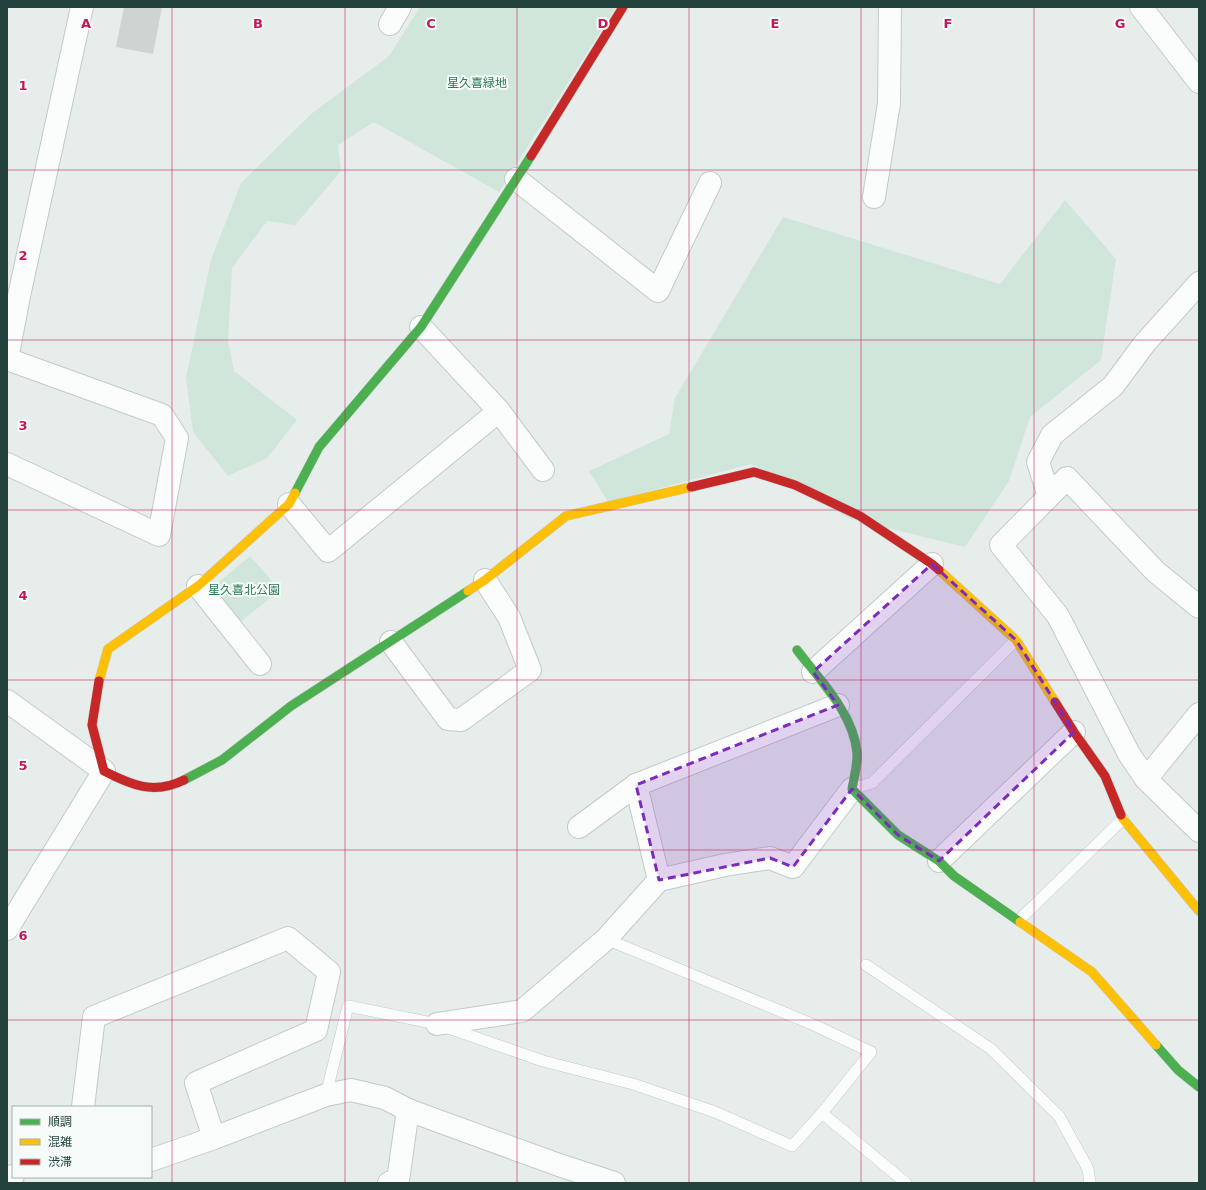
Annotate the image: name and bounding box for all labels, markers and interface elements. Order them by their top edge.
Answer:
text: A [81,16,91,31]
text: B [253,16,263,31]
text: C [426,16,436,31]
text: D [598,16,609,31]
text: E [771,16,779,31]
text: F [944,16,952,31]
text: G [1115,16,1125,31]
park label: 星久喜緑地 [447,76,507,90]
text: 1 [18,78,28,93]
text: 2 [18,248,28,263]
text: 3 [18,418,28,433]
park label: 星久喜北公園 [208,583,280,597]
text: 4 [18,588,28,603]
text: 5 [18,758,28,773]
text: 6 [18,928,28,943]
legend [12,1106,152,1178]
text: 順調 [48,1115,72,1129]
text: 混雑 [48,1135,72,1149]
text: 渋滞 [48,1155,72,1169]

